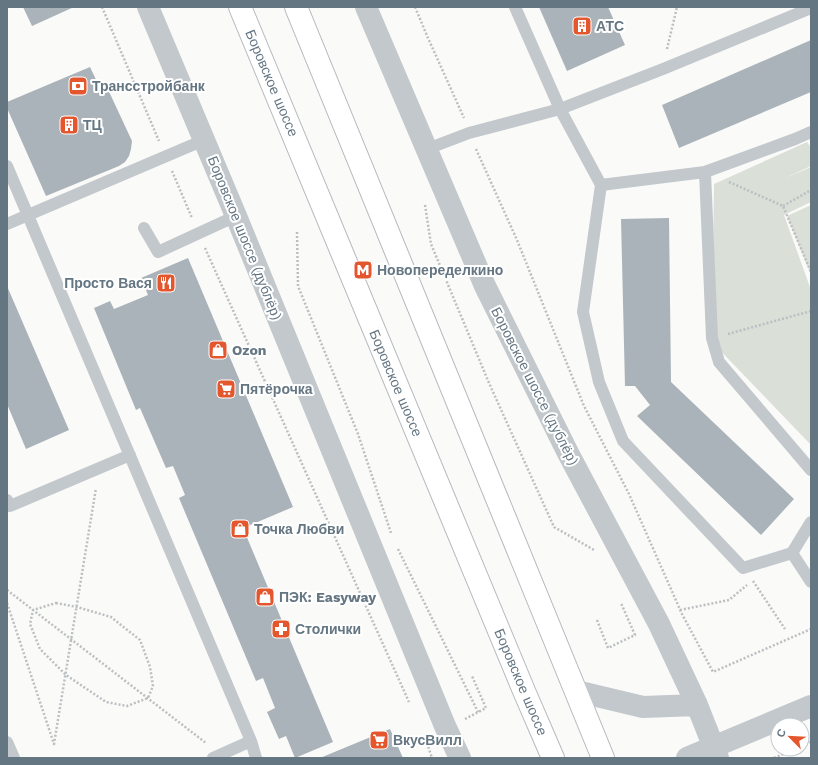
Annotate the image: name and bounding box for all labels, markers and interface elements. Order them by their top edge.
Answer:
building icon: АТС [571,15,593,37]
place label: АТС [596,18,624,34]
street label: Боровское шоссе [242,27,302,139]
bank icon: Трансстройбанк [67,75,89,97]
place label: Трансстройбанк [92,78,206,94]
building icon: ТЦ [58,114,80,136]
place label: ТЦ [83,117,103,133]
street label: Боровское шоссе (дублёр) [205,154,285,322]
metro station icon: Новопеределкино [352,259,374,281]
place label: Новопеределкино [377,262,503,278]
restaurant icon: Просто Вася [155,272,177,294]
place label: Просто Вася [64,275,152,291]
street label: Боровское шоссе (дублёр) [488,304,582,468]
street label: Боровское шоссе [366,327,426,439]
shop icon: Ozon [207,339,229,361]
place label: Ozon [232,342,267,358]
supermarket icon: Пятёрочка [215,378,237,400]
place label: Пятёрочка [240,381,313,397]
shop icon: Точка Любви [229,518,251,540]
place label: Точка Любви [254,521,344,537]
shop icon: ПЭК: Easyway [254,586,276,608]
place label: ПЭК: Easyway [279,589,376,605]
pharmacy icon: Столички [270,618,292,640]
place label: Столички [295,621,361,637]
street label: Боровское шоссе [491,626,551,738]
north arrow [770,717,810,757]
text: С [774,727,789,739]
supermarket icon: ВкусВилл [368,729,390,751]
place label: ВкусВилл [393,732,462,748]

